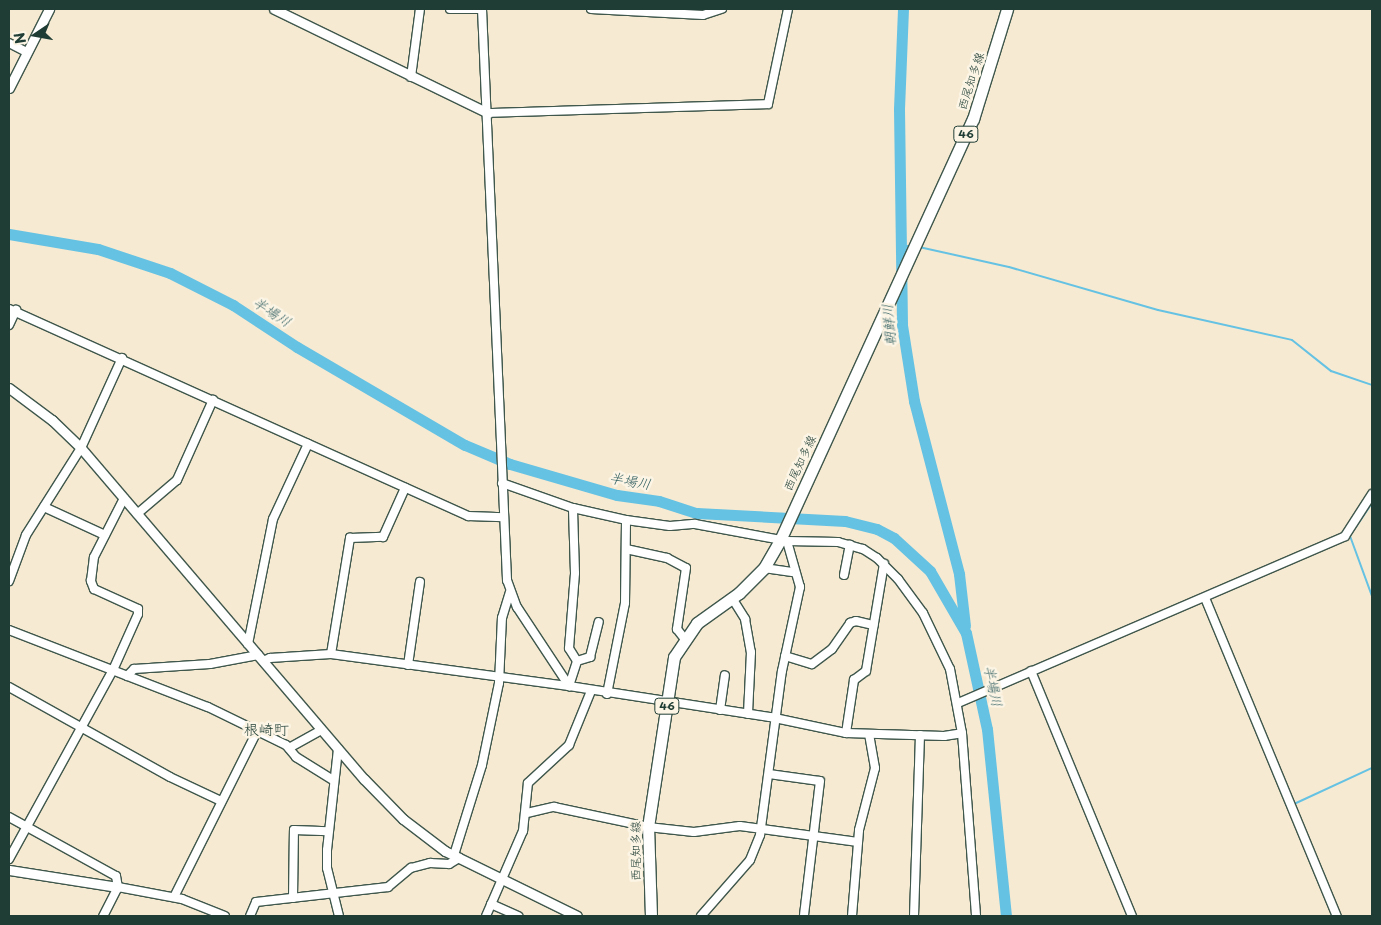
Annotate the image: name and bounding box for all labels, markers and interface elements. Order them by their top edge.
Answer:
north arrow [10,10,60,60]
text: N [8,31,31,46]
street label: 西尾知多線 [955,50,987,112]
road number: 46 [952,126,980,142]
water label: 半場川 [250,294,294,330]
water label: 朝鮮川 [879,303,899,347]
street label: 西尾知多線 [781,433,819,493]
water label: 半場川 [608,469,652,493]
water label: 半場川 [980,664,1006,708]
road number: 46 [653,698,681,714]
district label: 根崎町 [244,720,288,738]
street label: 西尾知多線 [629,821,643,881]

